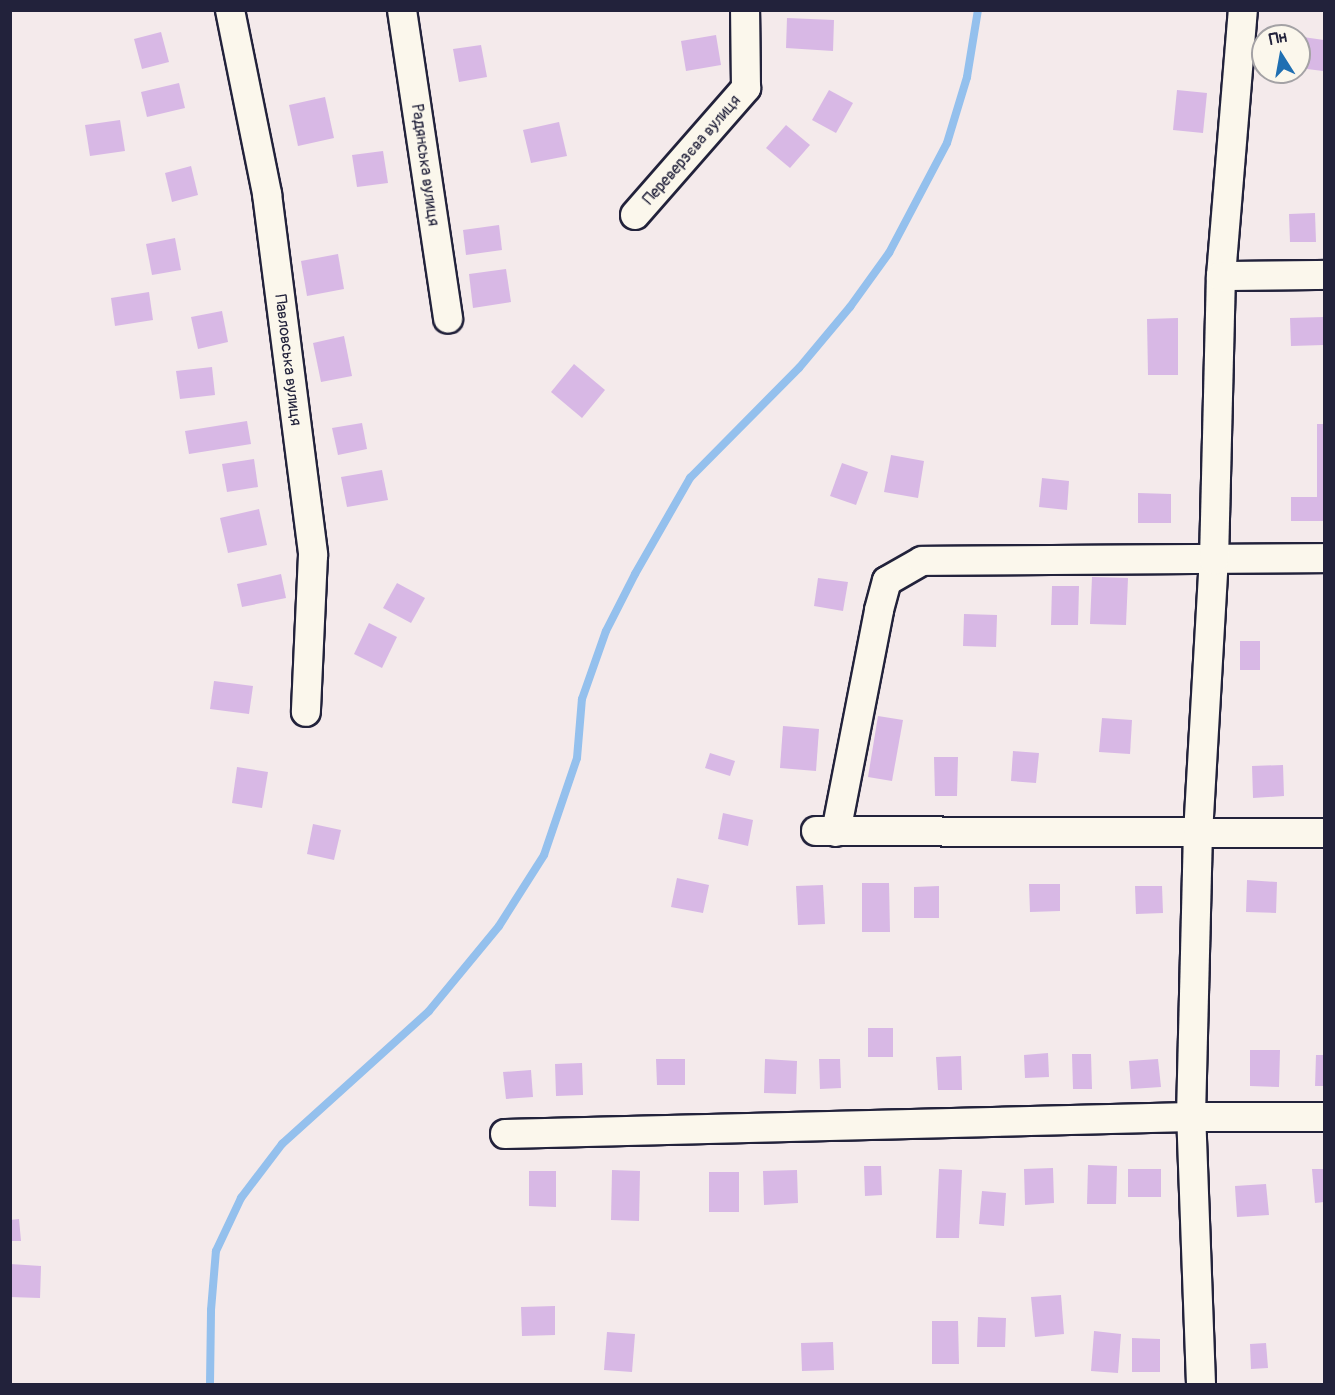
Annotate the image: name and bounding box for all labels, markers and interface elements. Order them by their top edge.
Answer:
north arrow [1251,24,1311,84]
text: Пн [1267,27,1288,50]
street label: Переверзєва вулиця [639,91,745,209]
street label: Радянська вулиця [407,103,443,227]
street label: Павловська вулиця [270,293,306,427]

